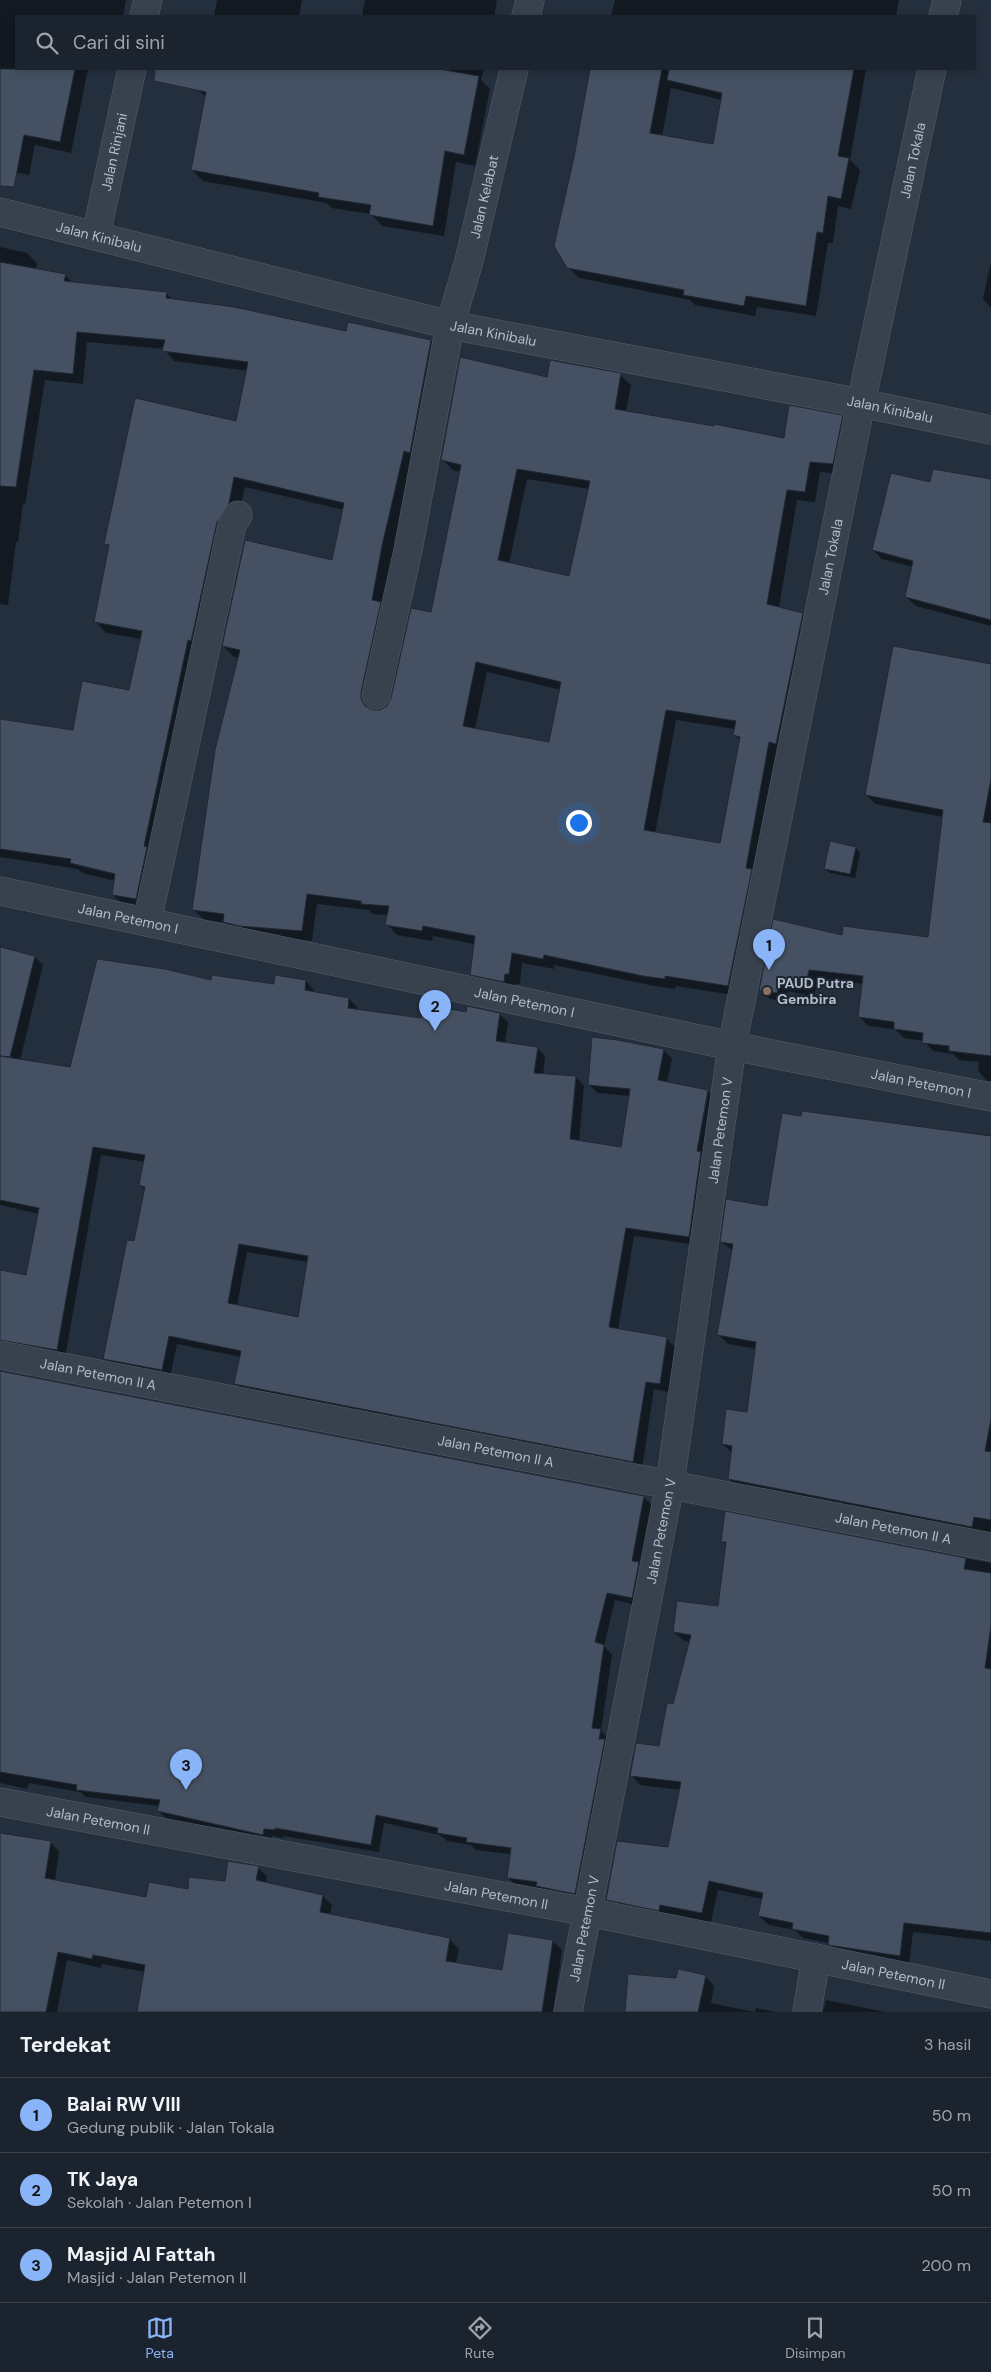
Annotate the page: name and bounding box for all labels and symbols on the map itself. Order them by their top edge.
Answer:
street label: Jalan Rinjani [97,111,131,193]
street label: Jalan Tokala [896,121,929,200]
street label: Jalan Kelabat [466,153,503,240]
street label: Jalan Kinibalu [54,217,144,256]
street label: Jalan Kinibalu [448,316,538,350]
street label: Jalan Kinibalu [845,392,935,427]
street label: Jalan Tokala [814,517,847,597]
your location [566,810,592,836]
street label: Jalan Petemon I [77,899,180,937]
pin: 1 [753,929,785,970]
place label: PAUD Putra Gembira [777,974,854,1008]
street label: Jalan Petemon I [473,983,576,1021]
marker: PAUD Putra Gembira [761,985,773,997]
pin: 2 [419,990,451,1031]
street label: Jalan Petemon I [869,1065,973,1102]
street label: Jalan Petemon V [704,1075,737,1185]
street label: Jalan Petemon II A [39,1354,158,1394]
street label: Jalan Petemon II A [436,1431,555,1471]
street label: Jalan Petemon V [642,1476,680,1586]
street label: Jalan Petemon II A [834,1508,953,1548]
pin: 3 [170,1749,202,1790]
street label: Jalan Petemon II [45,1802,152,1839]
street label: Jalan Petemon V [565,1873,603,1983]
street label: Jalan Petemon II [443,1876,550,1913]
street label: Jalan Petemon II [840,1955,947,1993]

